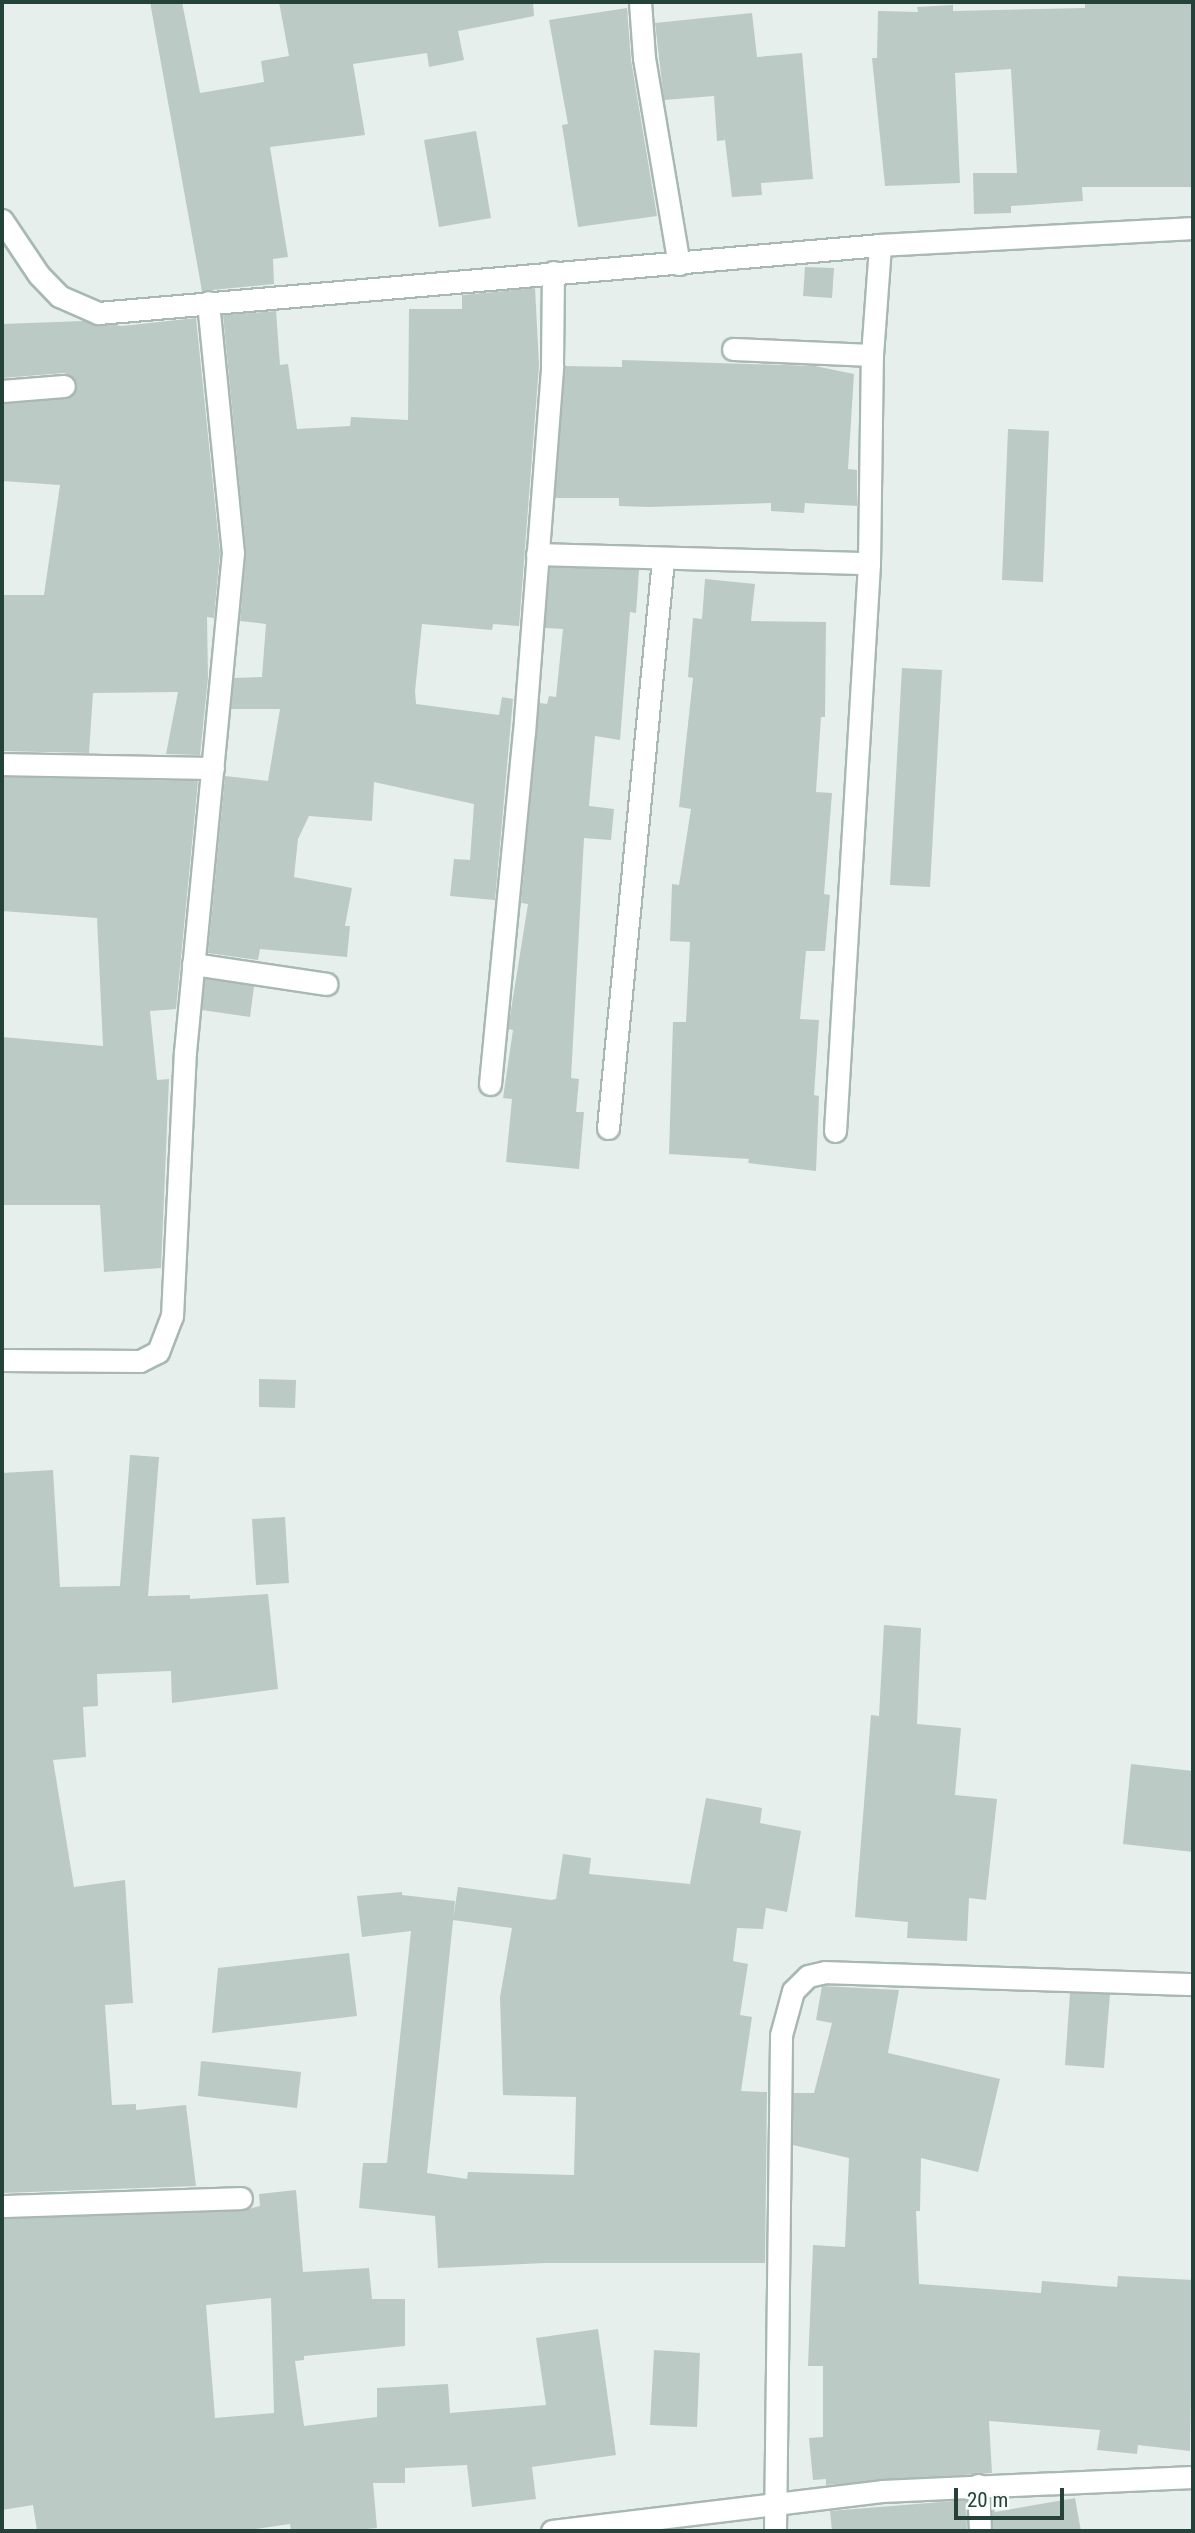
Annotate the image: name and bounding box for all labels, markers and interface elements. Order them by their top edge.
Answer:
scale bar [957,2474,1067,2518]
text: 20 m [967,2488,1008,2512]

